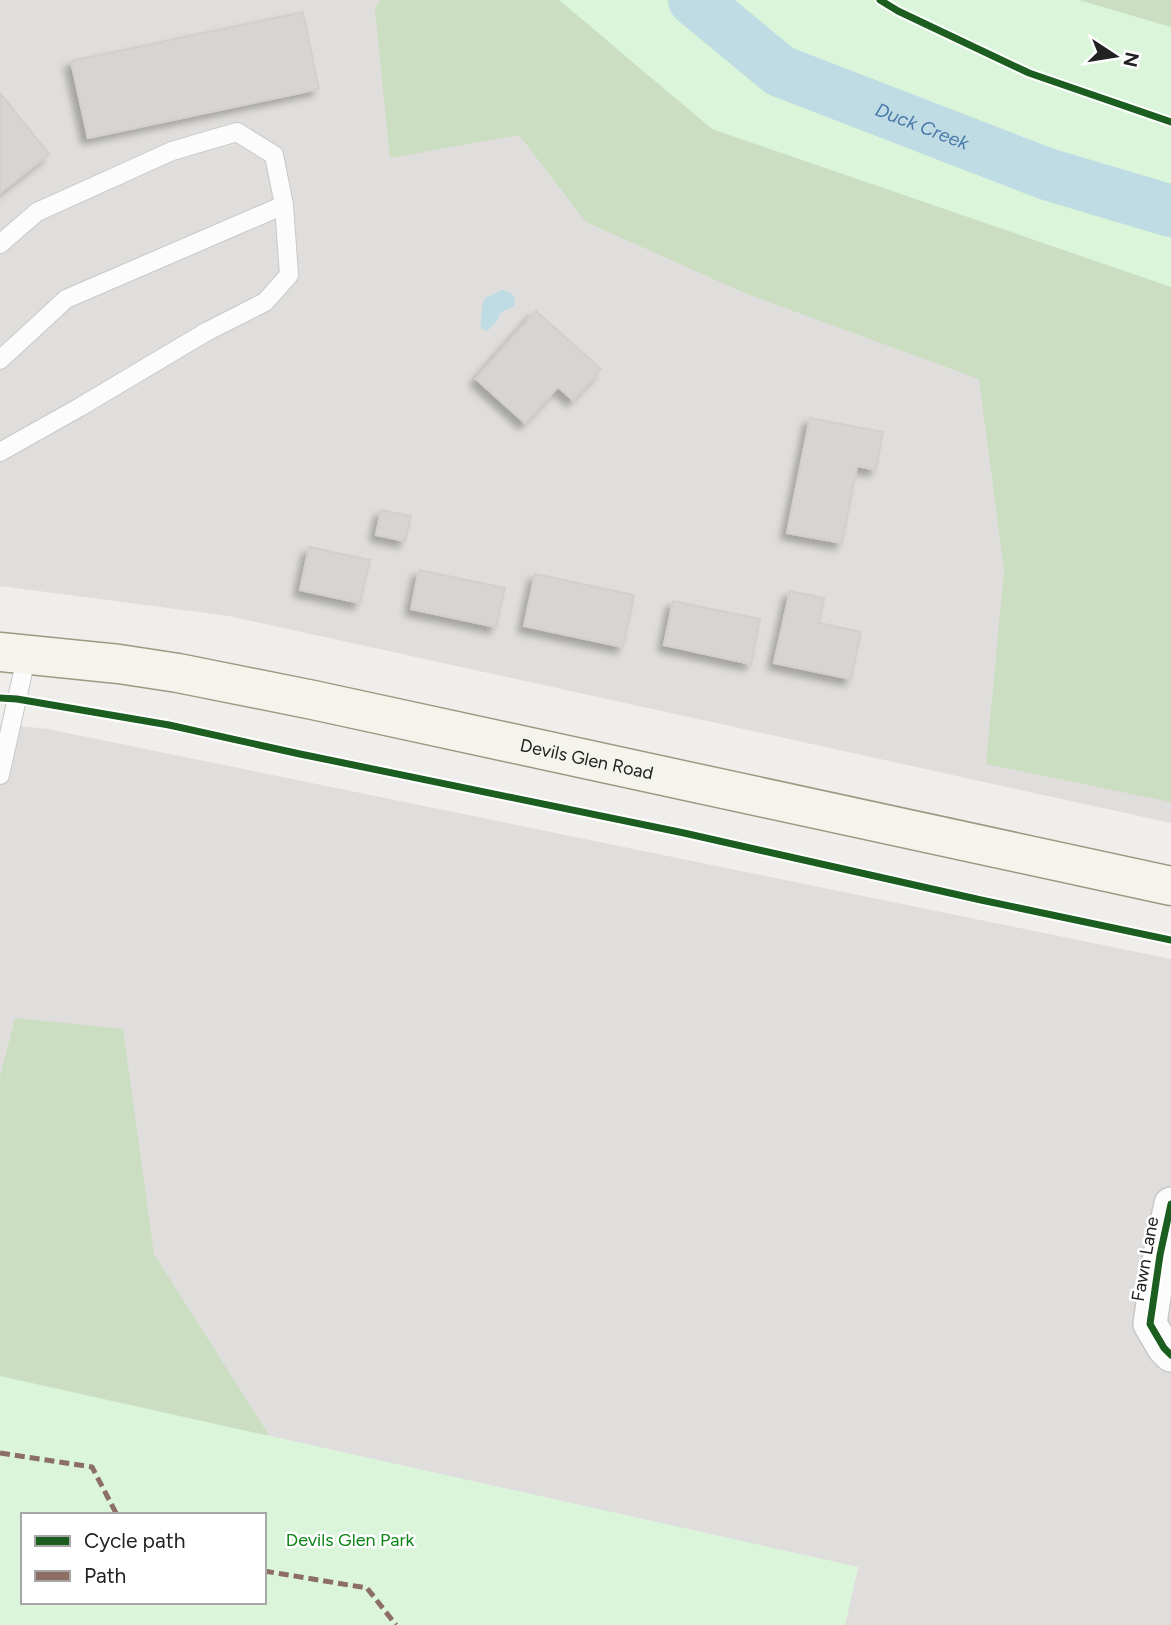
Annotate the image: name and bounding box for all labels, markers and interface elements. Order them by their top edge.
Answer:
north arrow [1080,21,1150,91]
text: N [1118,50,1144,69]
water label: Duck Creek [872,97,973,155]
street label: Devils Glen Road [518,734,655,784]
street label: Fawn Lane [1127,1215,1163,1303]
legend [21,1513,266,1604]
text: Cycle path [84,1528,185,1553]
park label: Devils Glen Park [286,1529,415,1551]
text: Path [84,1563,126,1588]

